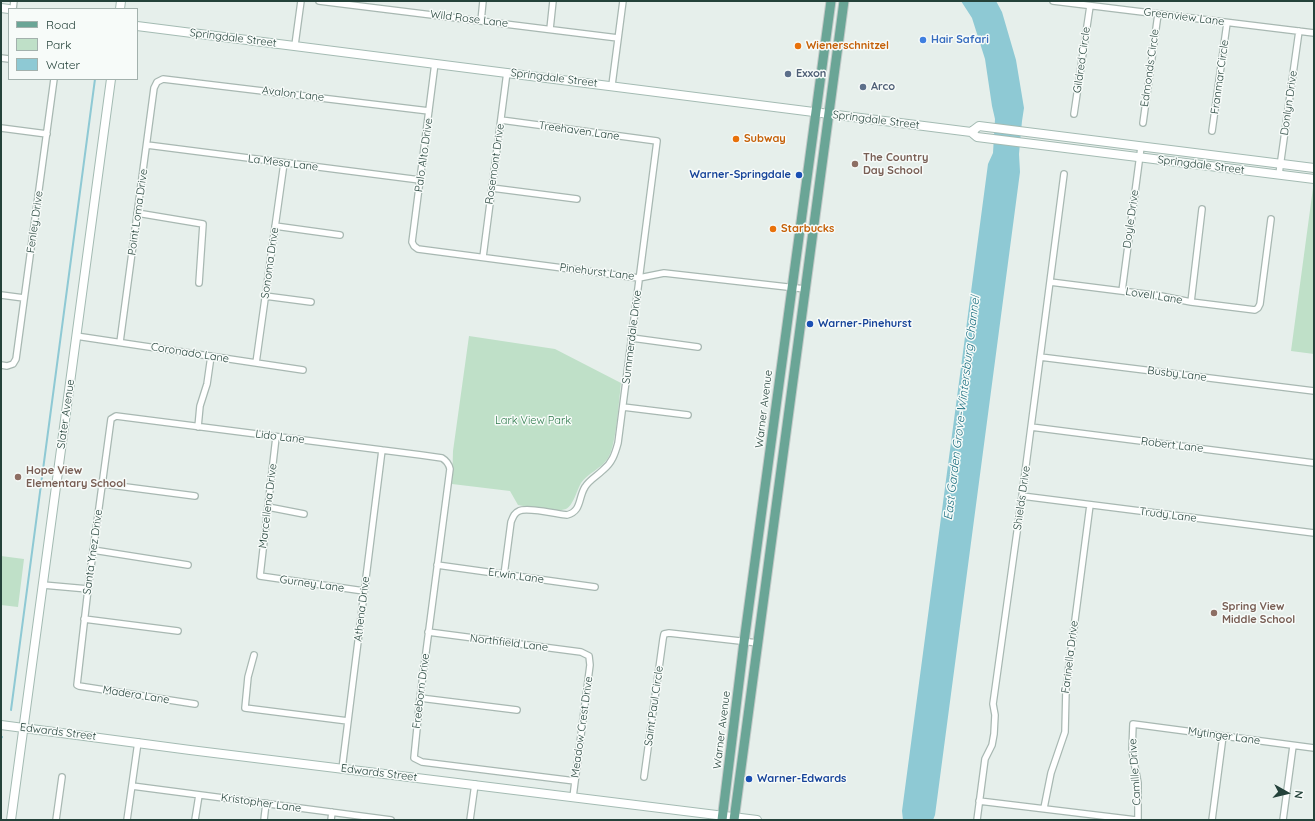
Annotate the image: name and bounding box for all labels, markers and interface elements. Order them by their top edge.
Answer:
street label: Greenview Lane [1143,6,1225,28]
legend [8,8,138,80]
street label: Wild Rose Lane [429,8,509,30]
text: Road [46,17,76,32]
street label: Springdale Street [189,26,277,50]
street label: Gildred Circle [1071,26,1093,94]
street label: Edmonds Circle [1138,28,1162,108]
place label: Hair Safari [931,33,989,47]
marker: Hair Safari [918,35,928,45]
text: Park [46,37,71,52]
place label: Wienerschnitzel [806,39,889,53]
street label: Franmar Circle [1208,39,1232,115]
marker: Wienerschnitzel [793,41,803,51]
text: Water [46,57,80,72]
street label: Springdale Street [510,66,598,90]
place label: Exxon [796,67,826,81]
marker: Exxon [783,69,793,79]
street label: Donlyn Drive [1278,70,1300,136]
place label: Arco [871,80,895,94]
marker: Arco [858,82,868,92]
street label: Avalon Lane [261,84,325,104]
street label: Springdale Street [832,108,920,132]
street label: Palo Alto Drive [412,117,436,193]
street label: Treehaven Lane [538,119,620,143]
street label: Rosemont Drive [483,123,507,205]
place label: Subway [744,132,786,146]
marker: Subway [731,134,741,144]
place label: The Country Day School [863,151,928,177]
street label: La Mesa Lane [247,152,319,174]
street label: Springdale Street [1157,153,1245,177]
marker: The Country Day School [850,159,860,169]
street label: Point Loma Drive [125,168,151,256]
place label: Warner-Springdale [690,168,791,182]
marker: Warner-Springdale [794,170,804,180]
street label: Doyle Drive [1120,189,1142,249]
street label: Fenley Drive [24,190,46,254]
place label: Starbucks [781,222,834,236]
marker: Starbucks [768,224,778,234]
street label: Sonoma Drive [258,226,282,300]
street label: Pinehurst Lane [559,261,635,283]
street label: Lovell Lane [1125,285,1183,307]
street label: Summerdale Drive [620,289,644,385]
water label: East Garden Grove-Wintersburg Channel [941,295,983,521]
place label: Warner-Pinehurst [818,317,912,331]
marker: Warner-Pinehurst [805,319,815,329]
street label: Coronado Lane [150,340,230,366]
street label: Busby Lane [1147,364,1207,384]
street label: Warner Avenue [753,369,775,449]
street label: Slater Avenue [55,378,77,450]
park label: Lark View Park [495,414,571,428]
street label: Lido Lane [255,427,305,447]
street label: Robert Lane [1140,435,1204,455]
street label: Marcellena Drive [256,463,280,549]
place label: Hope View Elementary School [26,464,126,490]
street label: Shields Drive [1011,465,1033,531]
marker: Hope View Elementary School [13,472,23,482]
street label: Trudy Lane [1139,505,1197,525]
street label: Santa Ynez Drive [80,509,106,595]
street label: Erwin Lane [487,566,545,586]
street label: Gurney Lane [279,573,345,595]
street label: Athena Drive [351,576,373,642]
place label: Spring View Middle School [1222,600,1295,626]
marker: Spring View Middle School [1209,608,1219,618]
street label: Farinella Drive [1059,620,1081,694]
street label: Northfield Lane [469,632,549,654]
street label: Freeborn Drive [410,653,432,729]
street label: Saint Paul Circle [642,665,666,747]
street label: Meadow Crest Drive [568,675,596,779]
street label: Madera Lane [102,683,170,707]
street label: Warner Avenue [711,690,733,770]
street label: Edwards Street [19,721,97,743]
street label: Mytinger Lane [1187,724,1261,748]
street label: Camille Drive [1126,738,1144,806]
street label: Edwards Street [340,762,418,784]
place label: Warner-Edwards [757,772,846,786]
north arrow [1267,773,1307,813]
marker: Warner-Edwards [744,774,754,784]
text: N [1291,790,1306,800]
street label: Kristopher Lane [220,791,302,815]

